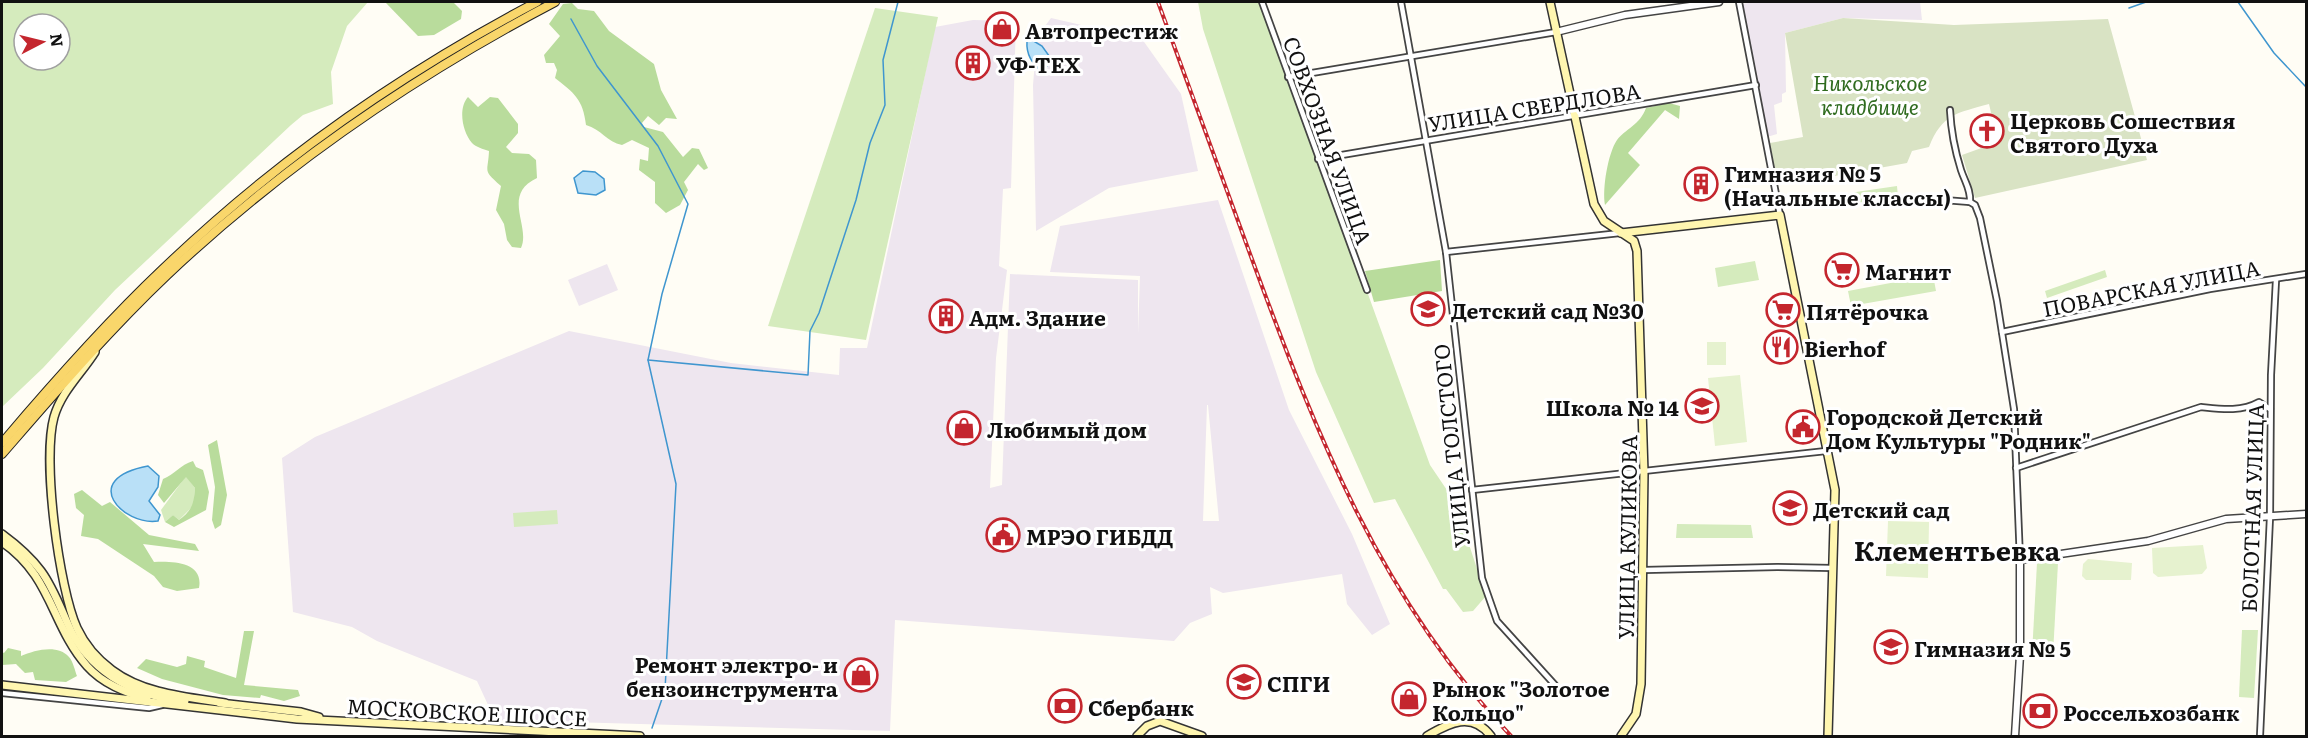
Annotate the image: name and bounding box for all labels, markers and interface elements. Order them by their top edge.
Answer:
shop icon: Автопрестиж [984,11,1020,47]
north arrow [12,12,72,72]
place label: Автопрестиж [1025,14,1179,45]
text: N [45,32,71,48]
street label: СОВХОЗНАЯ УЛИЦА [1277,32,1381,249]
building icon: УФ-ТЕХ [955,45,991,81]
place label: УФ-ТЕХ [996,48,1080,79]
park label: Никольское кладбище [1813,66,1927,121]
street label: УЛИЦА СВЕРДЛОВА [1425,74,1643,138]
place label: Церковь Сошествия Святого Духа [2010,104,2235,159]
church icon: Церковь Сошествия Святого Духа [1969,113,2005,149]
place label: Гимназия № 5 (Начальные классы) [1724,157,1951,212]
building icon: Гимназия № 5 (Начальные классы) [1683,166,1719,202]
street label: ПОВАРСКАЯ УЛИЦА [2040,251,2263,323]
supermarket icon: Магнит [1824,252,1860,288]
place label: Магнит [1865,255,1951,286]
school or university icon: Детский сад №30 [1410,291,1446,327]
supermarket icon: Пятёрочка [1765,292,1801,328]
place label: Детский сад №30 [1451,294,1644,325]
place label: Пятёрочка [1806,295,1929,326]
building icon: Адм. Здание [928,298,964,334]
place label: Адм. Здание [969,301,1106,332]
restaurant icon: Bierhof [1763,329,1799,365]
place label: Bierhof [1804,332,1887,363]
street label: УЛИЦА ТОЛСТОГО [1424,343,1476,549]
school or university icon: Школа № 14 [1684,388,1720,424]
place label: Школа № 14 [1546,391,1679,422]
place label: Городской Детский Дом Культуры "Родник" [1826,400,2091,455]
street label: БОЛОТНАЯ УЛИЦА [2232,402,2270,613]
public building icon: Городской Детский Дом Культуры "Родник" [1785,409,1821,445]
shop icon: Любимый дом [946,410,982,446]
place label: Любимый дом [987,413,1147,444]
street label: УЛИЦА КУЛИКОВА [1609,434,1643,640]
school or university icon: Детский сад [1772,490,1808,526]
place label: Детский сад [1813,493,1950,524]
public building icon: МРЭО ГИБДД [985,517,1021,553]
place label: МРЭО ГИБДД [1026,520,1173,551]
district label: Клементьевка [1854,529,2061,569]
school or university icon: Гимназия № 5 [1873,629,1909,665]
place label: Гимназия № 5 [1914,632,2071,663]
place label: Ремонт электро- и бензоинструмента [626,648,839,703]
shop icon: Ремонт электро- и бензоинструмента [843,657,879,693]
school or university icon: СПГИ [1226,664,1262,700]
place label: СПГИ [1267,667,1330,698]
place label: Рынок "Золотое Кольцо" [1432,672,1610,727]
shop icon: Рынок "Золотое Кольцо" [1391,681,1427,717]
bank icon: Сбербанк [1047,688,1083,724]
street label: МОСКОВСКОЕ ШОССЕ [346,689,588,733]
place label: Сбербанк [1088,691,1194,722]
bank icon: Россельхозбанк [2022,693,2058,729]
place label: Россельхозбанк [2063,696,2240,727]

